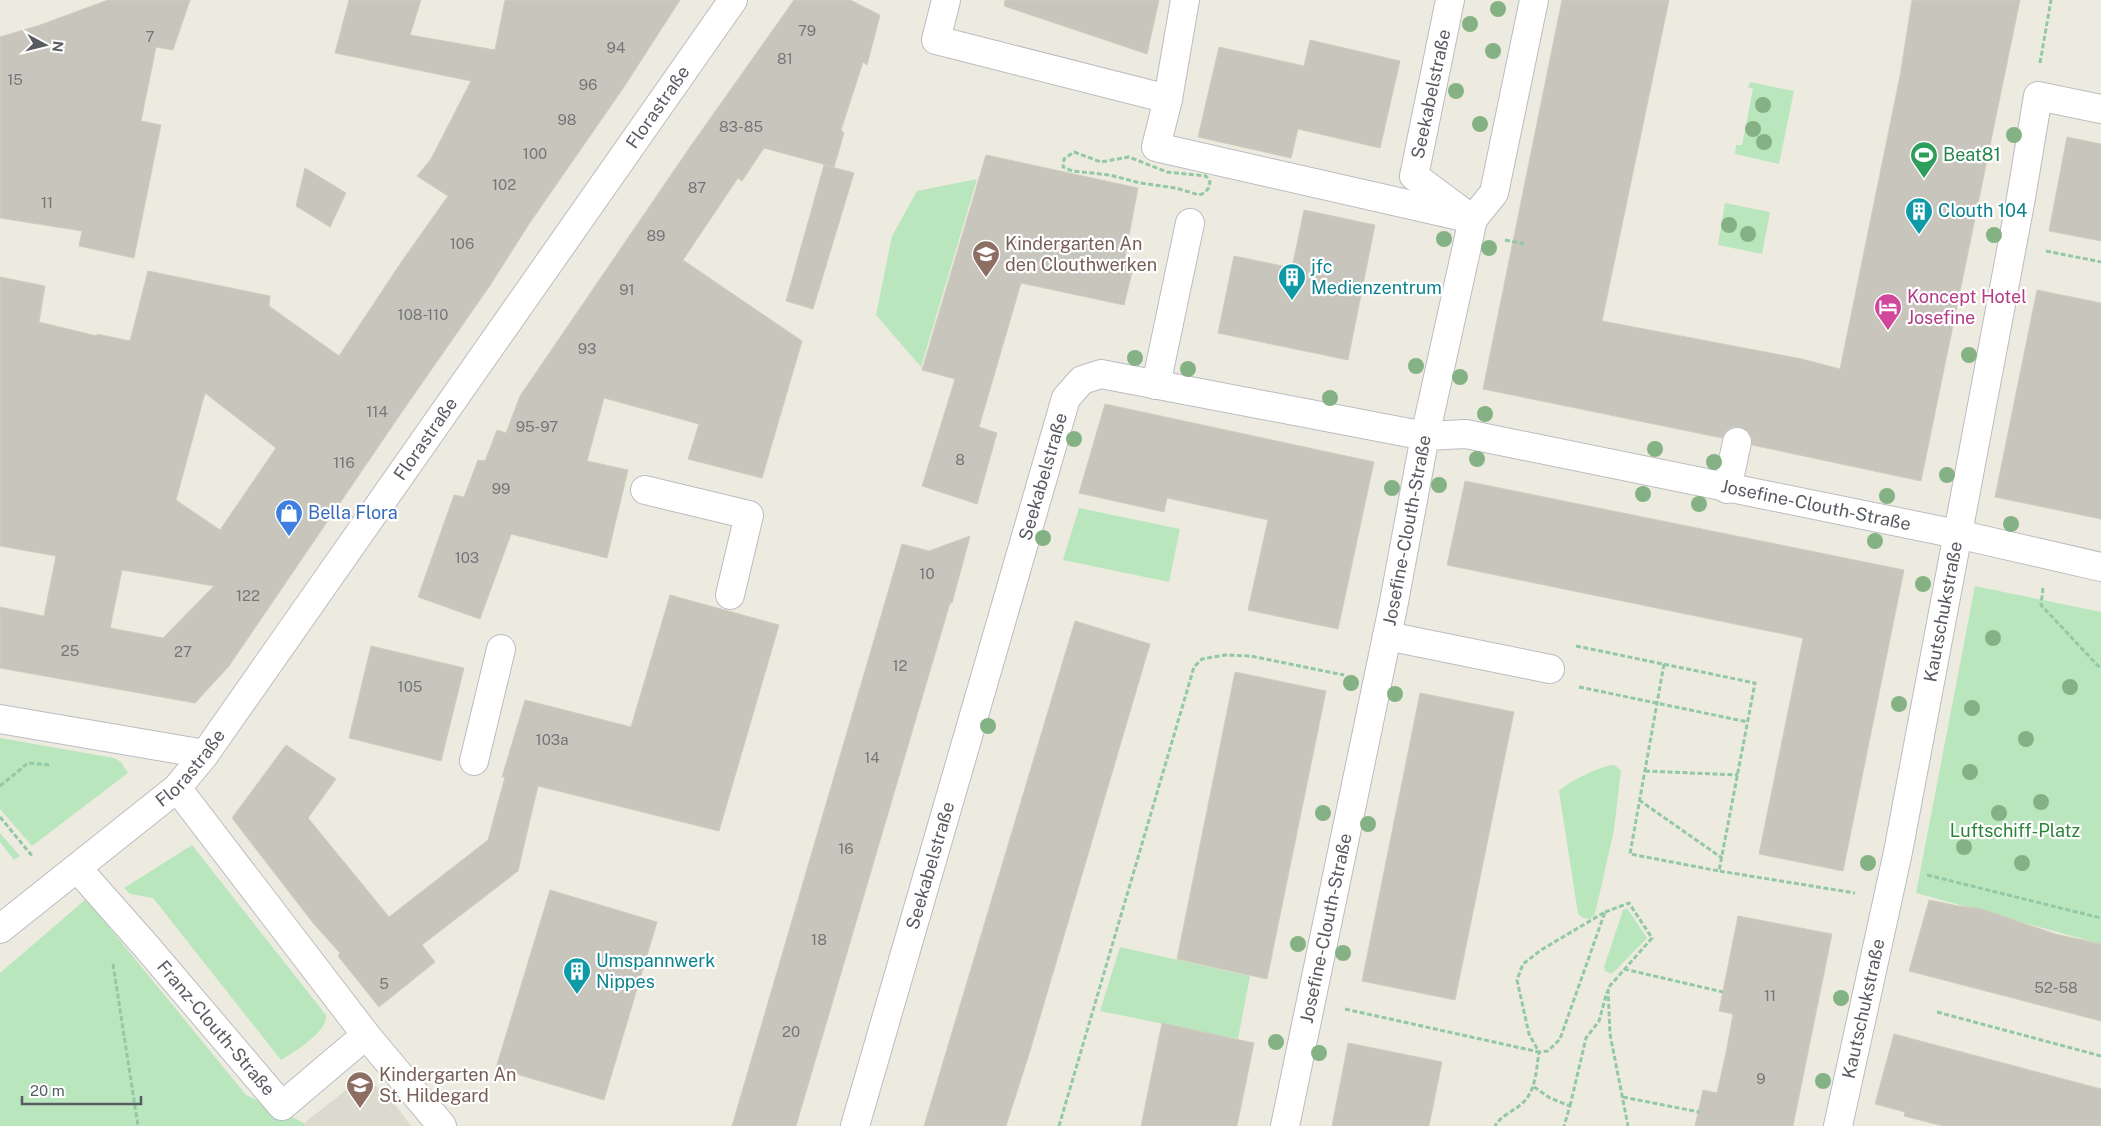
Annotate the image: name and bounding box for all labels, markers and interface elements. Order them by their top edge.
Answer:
north arrow [20,20,70,70]
house number: 79 [798,22,816,39]
street label: Seekabelstraße [1407,27,1454,161]
house number: 7 [145,28,155,45]
house number: 94 [607,39,625,56]
text: N [49,40,67,53]
house number: 81 [777,50,793,67]
street label: Florastraße [621,62,694,152]
house number: 15 [7,71,23,88]
house number: 96 [579,76,597,93]
house number: 98 [558,111,576,128]
house number: 83-85 [719,118,763,135]
sports icon: Beat81 [1909,140,1939,179]
place label: Beat81 [1943,144,2001,165]
house number: 100 [523,145,547,162]
house number: 102 [492,176,516,193]
house number: 87 [688,179,706,196]
house number: 11 [41,194,53,211]
building icon: Clouth 104 [1904,196,1934,235]
place label: Clouth 104 [1938,200,2027,221]
house number: 89 [647,227,665,244]
place label: Kindergarten An den Clouthwerken [1005,233,1157,275]
house number: 106 [450,235,474,252]
school or university icon: Kindergarten An den Clouthwerken [971,239,1001,278]
place label: jfc Medienzentrum [1310,256,1442,298]
building icon: jfc Medienzentrum [1277,262,1307,301]
house number: 91 [619,281,635,298]
place label: Koncept Hotel Josefine [1907,286,2027,328]
hotel icon: Koncept Hotel Josefine [1873,292,1903,331]
house number: 108-110 [398,306,448,323]
house number: 93 [578,340,596,357]
street label: Florastraße [389,393,461,484]
house number: 114 [366,403,388,420]
street label: Seekabelstraße [1014,410,1071,543]
house number: 95-97 [516,418,558,435]
street label: Josefine-Clouth-Straße [1378,433,1435,627]
house number: 8 [955,451,965,468]
house number: 116 [333,454,355,471]
street label: Josefine-Clouth-Straße [1719,475,1913,534]
house number: 99 [492,480,510,497]
shop icon: Bella Flora [274,498,304,537]
place label: Bella Flora [308,502,398,523]
street label: Kautschukstraße [1919,540,1966,684]
house number: 103 [455,549,479,566]
house number: 10 [919,565,935,582]
house number: 122 [236,587,260,604]
house number: 25 [61,642,79,659]
house number: 27 [174,643,192,660]
house number: 12 [892,657,908,674]
house number: 105 [398,678,422,695]
street label: Florastraße [151,725,229,811]
house number: 103a [536,731,568,748]
house number: 14 [864,749,880,766]
street label: Seekabelstraße [902,799,958,932]
park label: Luftschiff-Platz [1950,820,2080,841]
street label: Josefine-Clouth-Straße [1296,831,1356,1025]
house number: 16 [838,840,854,857]
house number: 18 [811,931,827,948]
street label: Kautschukstraße [1838,937,1889,1081]
place label: Umspannwerk Nippes [596,950,715,992]
street label: Franz-Clouth-Straße [153,956,280,1100]
building icon: Umspannwerk Nippes [562,956,592,995]
house number: 5 [379,975,389,992]
house number: 52-58 [2034,979,2078,996]
house number: 11 [1764,987,1776,1004]
house number: 20 [782,1023,800,1040]
place label: Kindergarten An St. Hildegard [379,1064,516,1106]
school or university icon: Kindergarten An St. Hildegard [345,1070,375,1109]
house number: 9 [1756,1070,1766,1087]
scale bar [22,1074,141,1106]
text: 20 m [30,1082,65,1099]

